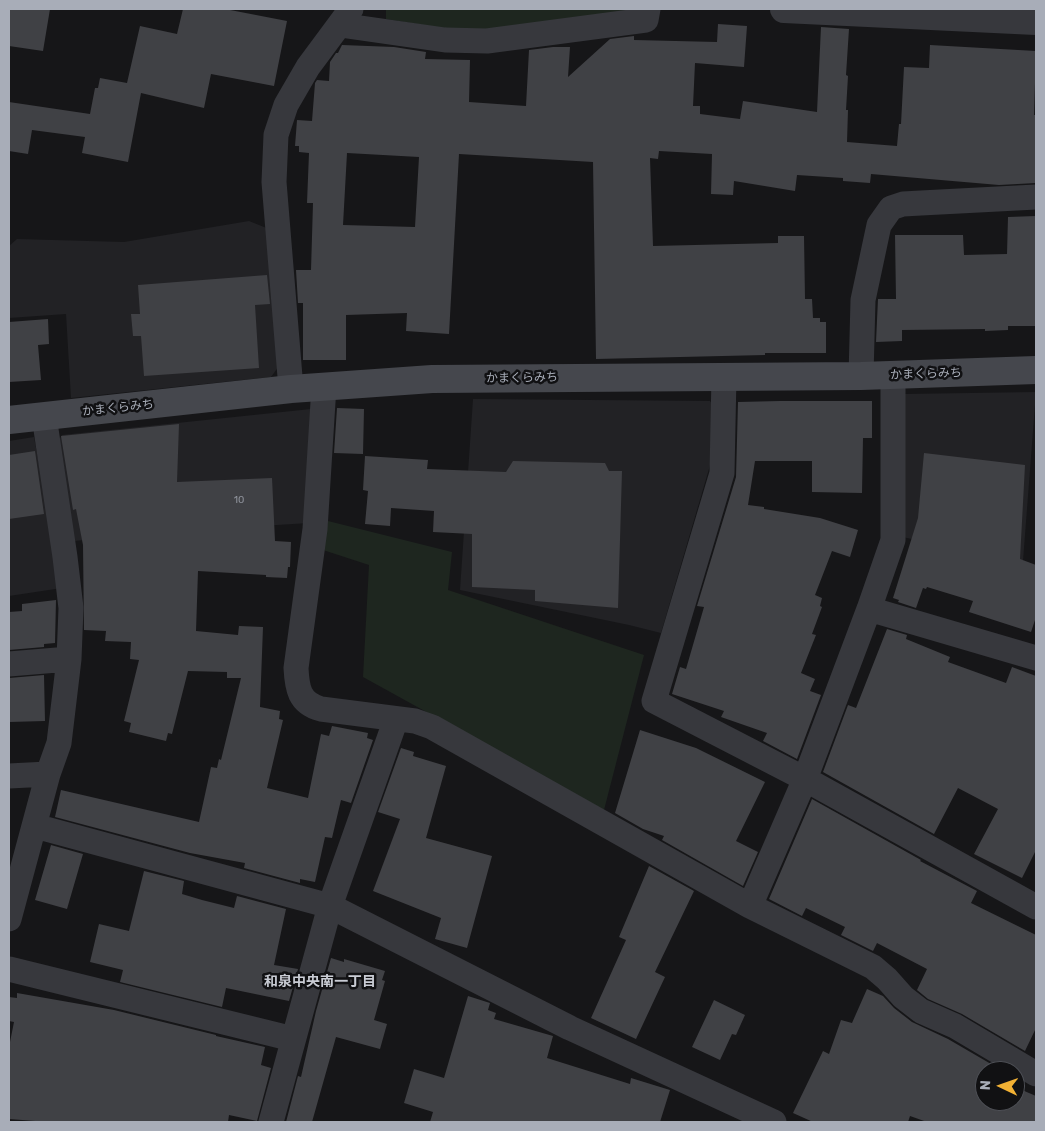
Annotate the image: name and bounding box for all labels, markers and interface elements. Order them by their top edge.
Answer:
street label: かまくらみち [890,366,962,382]
street label: かまくらみち [486,370,558,386]
street label: かまくらみち [81,397,155,419]
house number: 10 [234,494,244,506]
district label: 和泉中央南一丁目 [264,974,376,990]
north arrow [975,1061,1025,1111]
text: N [977,1080,994,1091]

